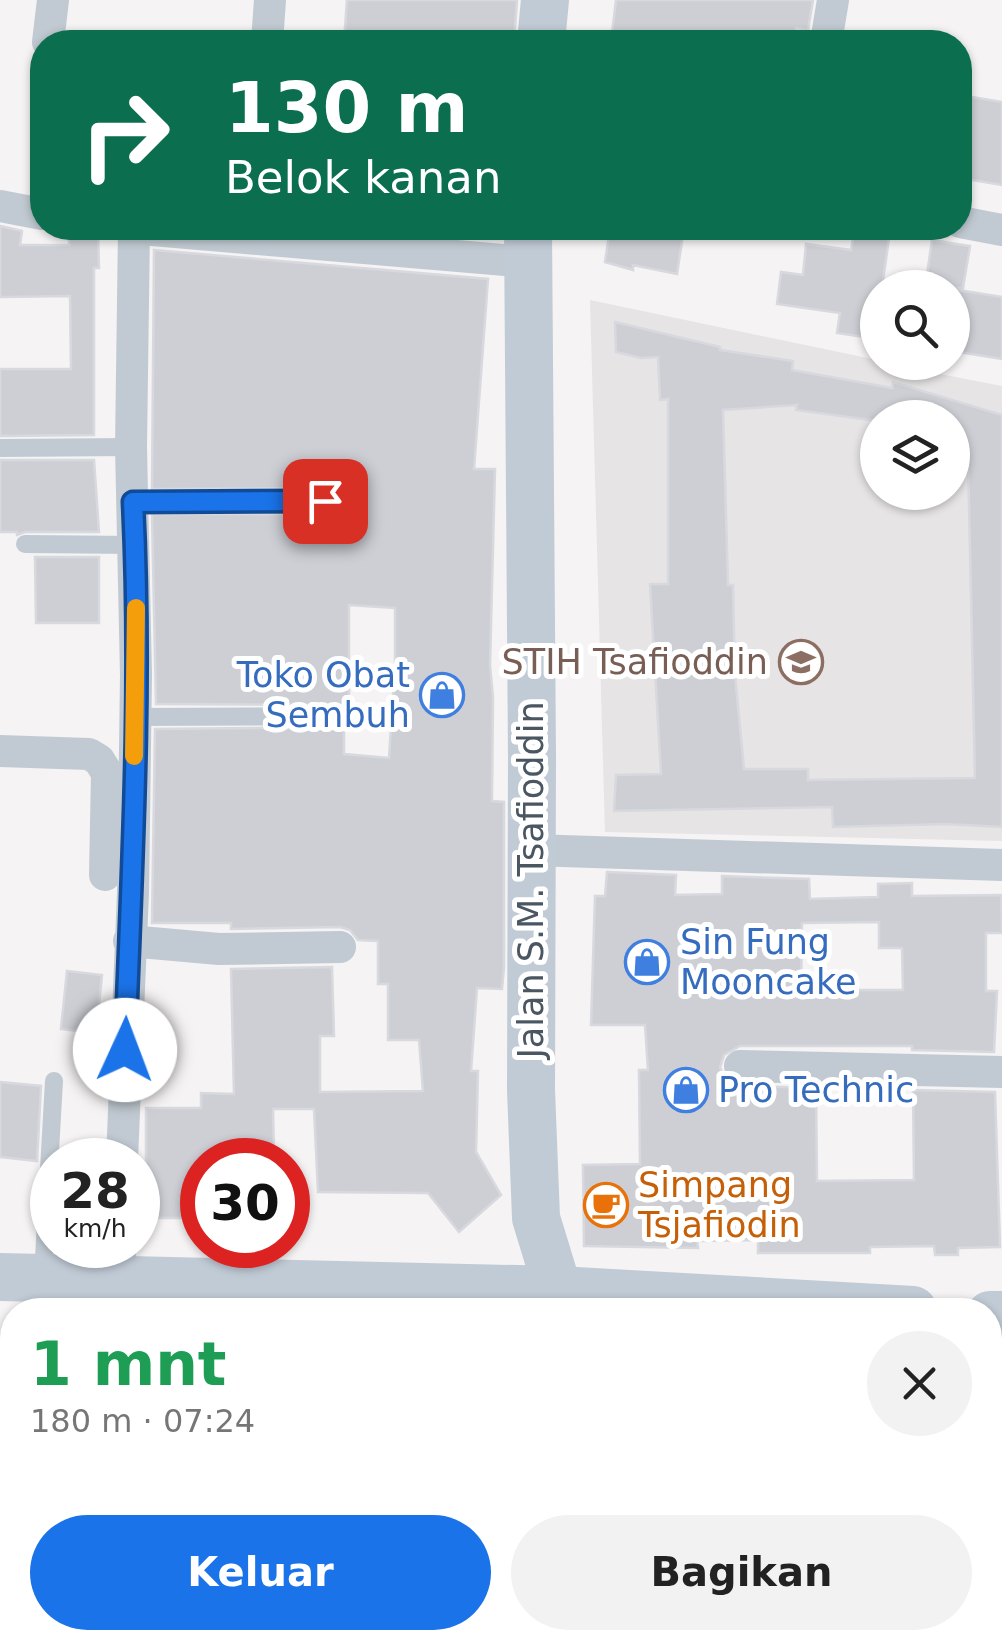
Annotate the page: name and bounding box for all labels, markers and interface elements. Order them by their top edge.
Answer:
text: 130 m [225,67,468,149]
icon: right [60,70,190,200]
text: Belok kanan [225,151,501,204]
map controls [860,270,970,510]
button: search [860,270,970,380]
button: layers [860,400,970,510]
pin [283,459,368,544]
icon: arrive [298,474,353,529]
school or university icon: STIH Tsafioddin [778,639,824,685]
place label: STIH Tsafioddin [502,642,768,682]
place label: Toko Obat Sembuh [236,655,410,735]
shop icon: Toko Obat Sembuh [419,672,465,718]
street label: Jalan S.M. Tsafioddin [511,701,551,1061]
place label: Sin Fung Mooncake [680,922,856,1002]
shop icon: Sin Fung Mooncake [624,939,670,985]
position arrow [73,998,177,1102]
shop icon: Pro Technic [663,1067,709,1113]
place label: Pro Technic [718,1070,914,1110]
speed limit sign: 30 [180,1138,310,1268]
text: 28 [60,1162,130,1220]
place label: Simpang Tsjafiodin [637,1165,801,1245]
cafe icon: Simpang Tsjafiodin [583,1182,629,1228]
text: km/h [63,1214,127,1243]
text: 1 mnt [30,1329,227,1399]
button: close [867,1331,972,1436]
text: 180 m · 07:24 [30,1402,255,1440]
button: Keluar [30,1515,491,1630]
button: Bagikan [511,1515,972,1630]

